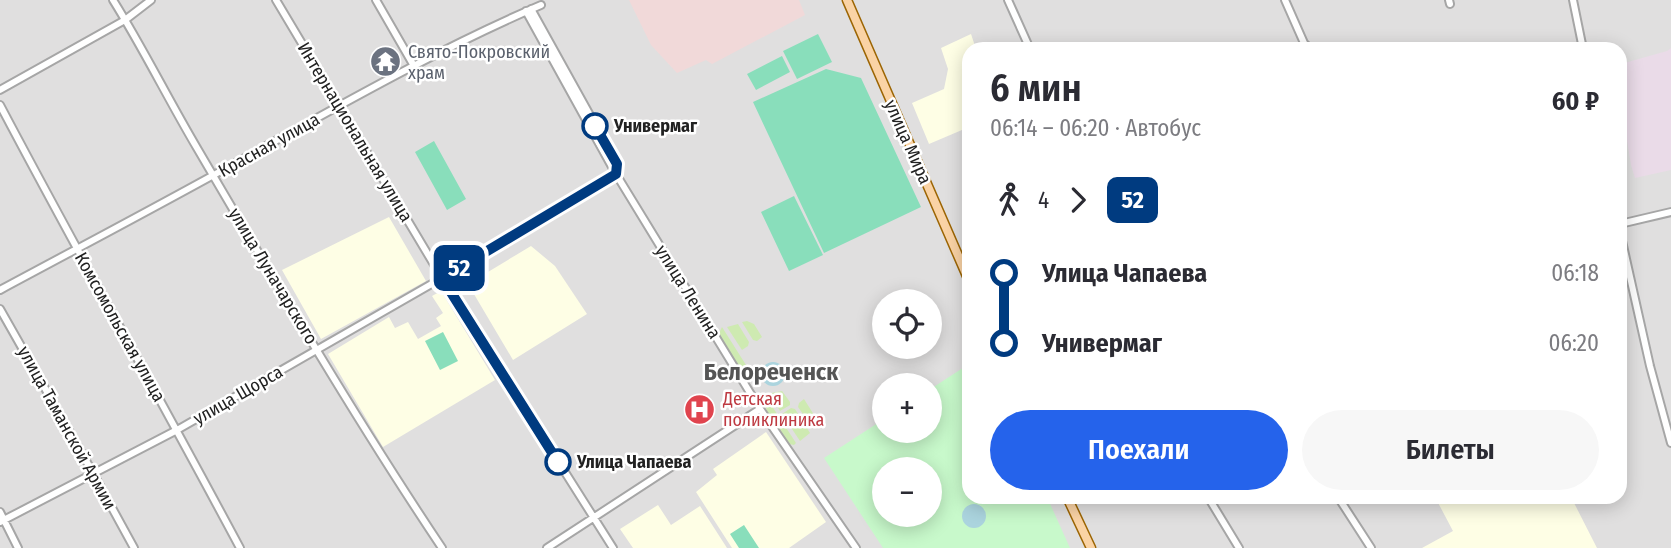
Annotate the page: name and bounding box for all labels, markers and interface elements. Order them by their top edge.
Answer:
street label: Интернациональная улица [293,38,417,226]
place label: Свято-Покровский храм [408,41,550,84]
temple icon: Свято-Покровский храм [368,45,402,79]
text: 6 мин [990,65,1082,111]
text: 60 ₽ [1552,86,1599,117]
street label: улица Мира [880,96,936,188]
street label: Красная улица [215,108,324,182]
marker: Универмаг [582,113,608,139]
text: 06:14 – 06:20 · Автобус [990,114,1201,142]
place label: Универмаг [613,115,698,137]
icon: walk [990,181,1028,219]
icon: forward [1059,181,1097,219]
text: 4 [1038,186,1049,214]
text: 52 [1121,186,1144,214]
street label: улица Луначарского [224,204,322,348]
street label: улица Ленина [650,241,726,343]
line badge: 52 [428,245,490,291]
street label: Комсомольская улица [70,248,170,406]
text: 52 [448,254,470,282]
text: Улица Чапаева [1042,258,1207,289]
text: 06:18 [1551,259,1599,287]
map controls [872,289,942,527]
button: locate [872,289,942,359]
text: Универмаг [1042,328,1162,359]
text: 06:20 [1549,329,1599,357]
street label: улица Таманской Армии [13,342,121,514]
district label: Белореченск [704,358,839,386]
street label: улица Щорса [189,360,287,429]
button: + [872,373,942,443]
place label: Детская поликлиника [722,388,825,431]
hospital icon: Детская поликлиника [683,392,717,426]
button: Поехали [990,410,1288,490]
button: Билеты [1302,410,1599,490]
marker: Улица Чапаева [545,449,571,475]
place label: Улица Чапаева [576,451,691,473]
button: − [872,457,942,527]

